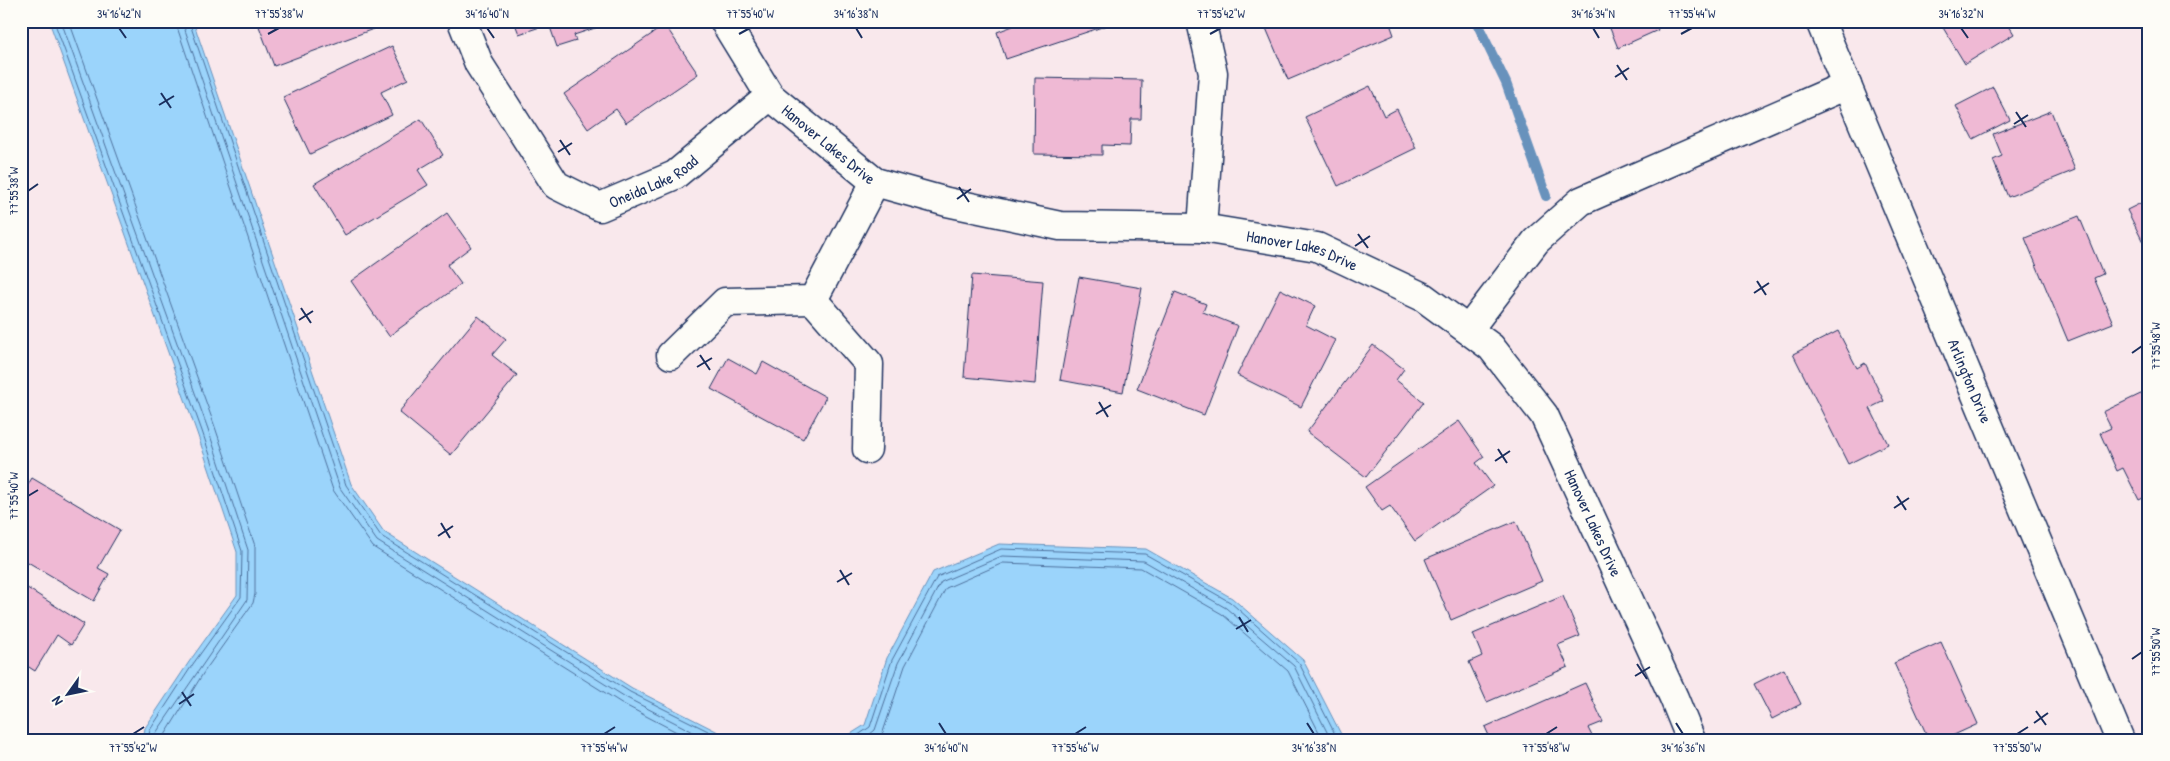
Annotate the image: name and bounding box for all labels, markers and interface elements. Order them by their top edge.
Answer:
text: 34°16'42"N [97,5,141,22]
text: 77°55'38"W [255,5,304,22]
text: 34°16'40"N [465,5,509,22]
text: 77°55'40"W [726,5,774,22]
text: 34°16'38"N [834,5,878,22]
text: 77°55'42"W [1197,5,1246,22]
text: 34°16'34"N [1571,5,1615,22]
text: 77°55'44"W [1669,5,1716,22]
text: 34°16'32"N [1939,5,1983,22]
street label: Hanover Lakes Drive [777,99,881,190]
street label: Oneida Lake Road [605,150,702,213]
text: 77°55'38"W [5,166,22,215]
street label: Hanover Lakes Drive [1245,225,1362,276]
text: 77°55'48"W [2147,322,2164,370]
street label: Arlington Drive [1943,336,1998,427]
street label: Hanover Lakes Drive [1559,466,1628,580]
text: 77°55'40"W [5,472,22,520]
text: 77°55'50"W [2147,627,2164,676]
north arrow [42,668,92,718]
text: N [46,693,67,710]
text: 77°55'42"W [109,739,158,756]
text: 77°55'44"W [581,739,628,756]
text: 34°16'40"N [924,739,968,756]
text: 77°55'46"W [1051,739,1099,756]
text: 34°16'38"N [1292,739,1336,756]
text: 77°55'48"W [1522,739,1570,756]
text: 34°16'36"N [1661,739,1705,756]
text: 77°55'50"W [1993,739,2042,756]

